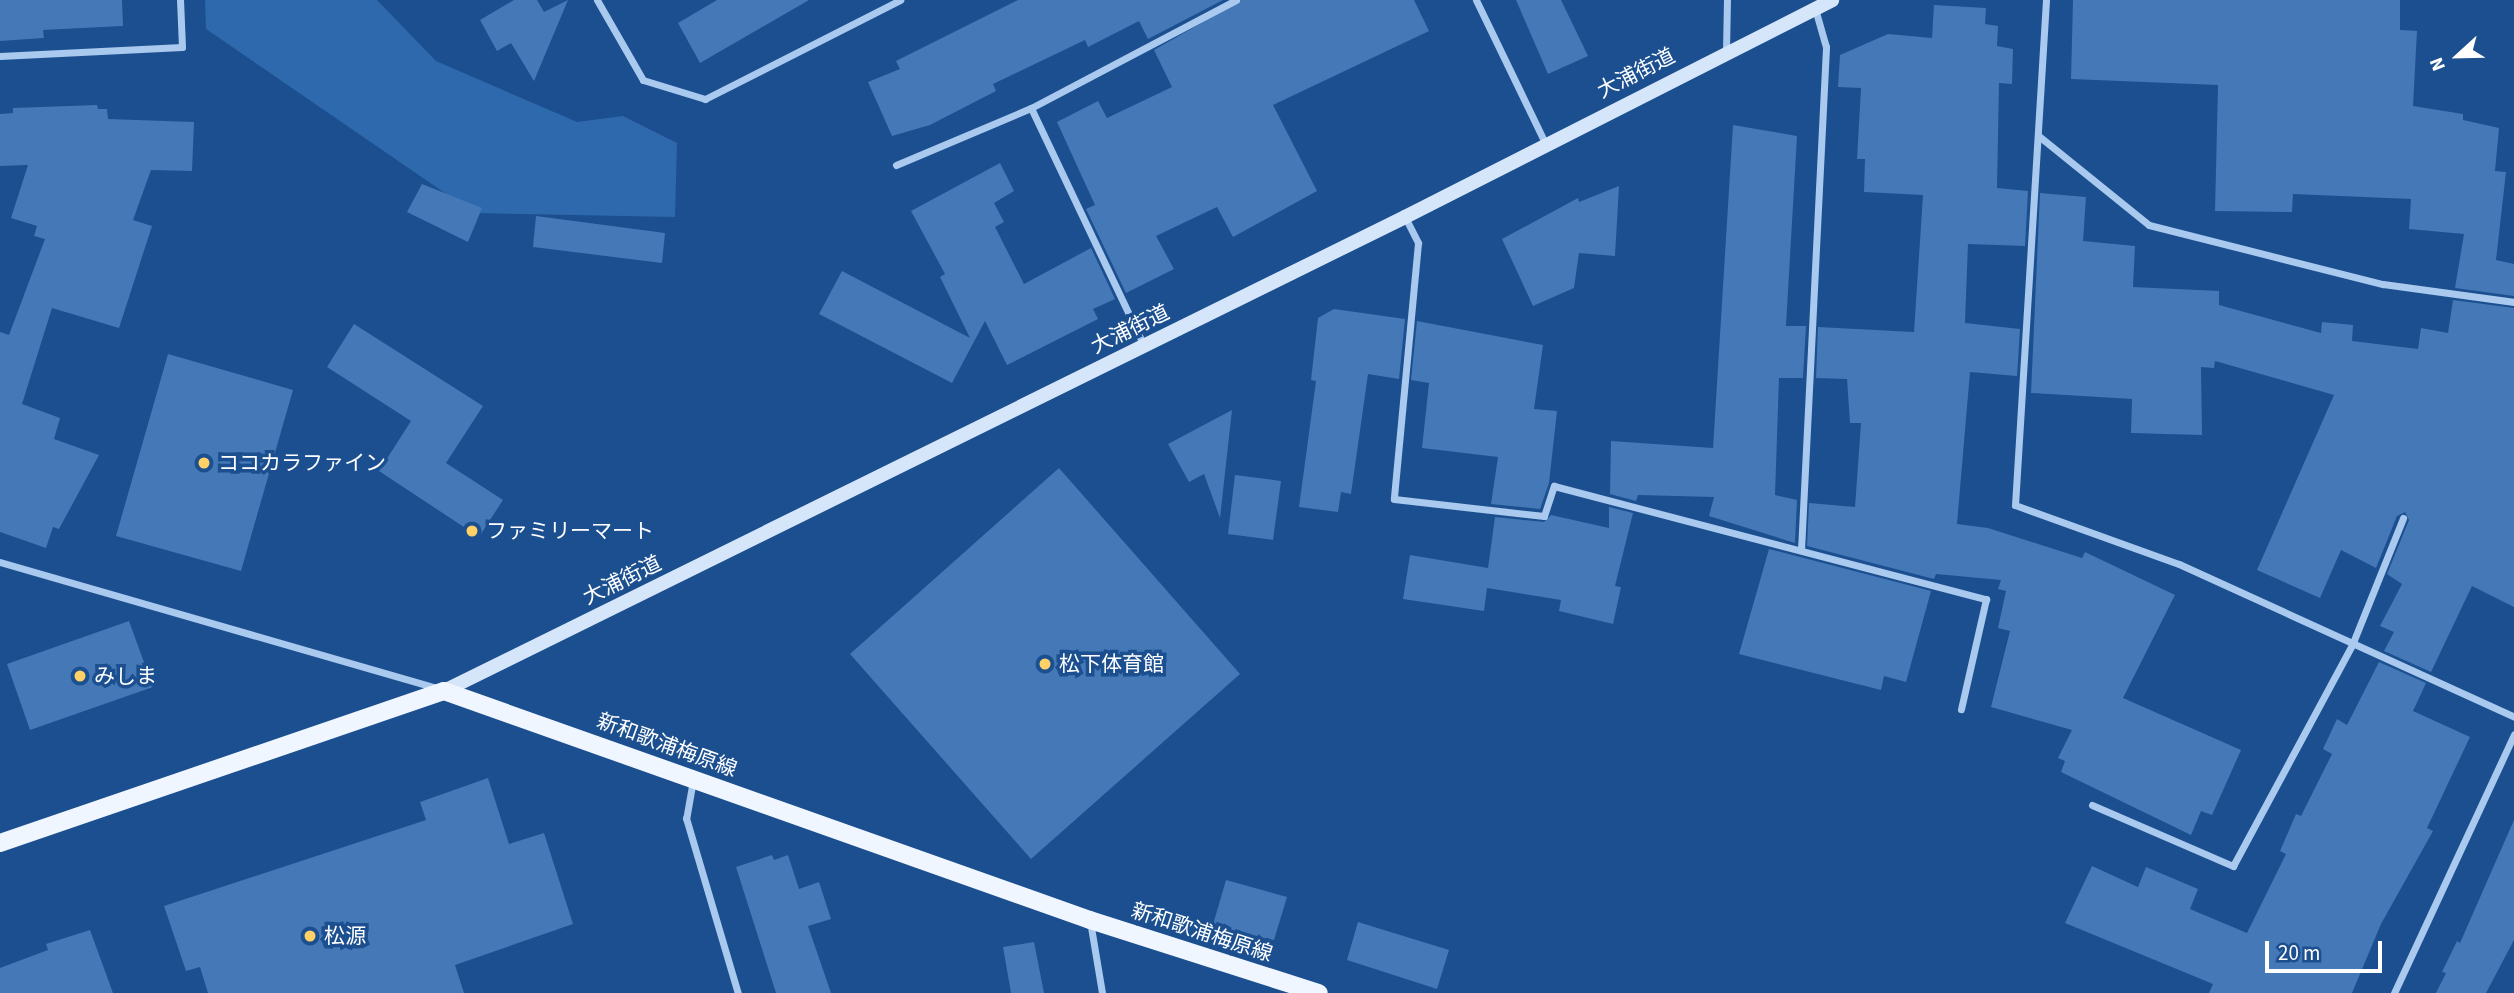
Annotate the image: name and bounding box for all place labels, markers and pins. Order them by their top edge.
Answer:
place label: ココカラファイン [218,450,386,476]
marker: ココカラファイン [196,455,212,471]
place label: ファミリーマート [486,518,654,544]
marker: ファミリーマート [464,523,480,539]
place label: 松下体育館 [1059,651,1164,677]
marker: 松下体育館 [1037,656,1053,672]
place label: みしま [94,663,157,689]
marker: みしま [72,668,88,684]
place label: 松源 [324,923,366,949]
marker: 松源 [302,928,318,944]

